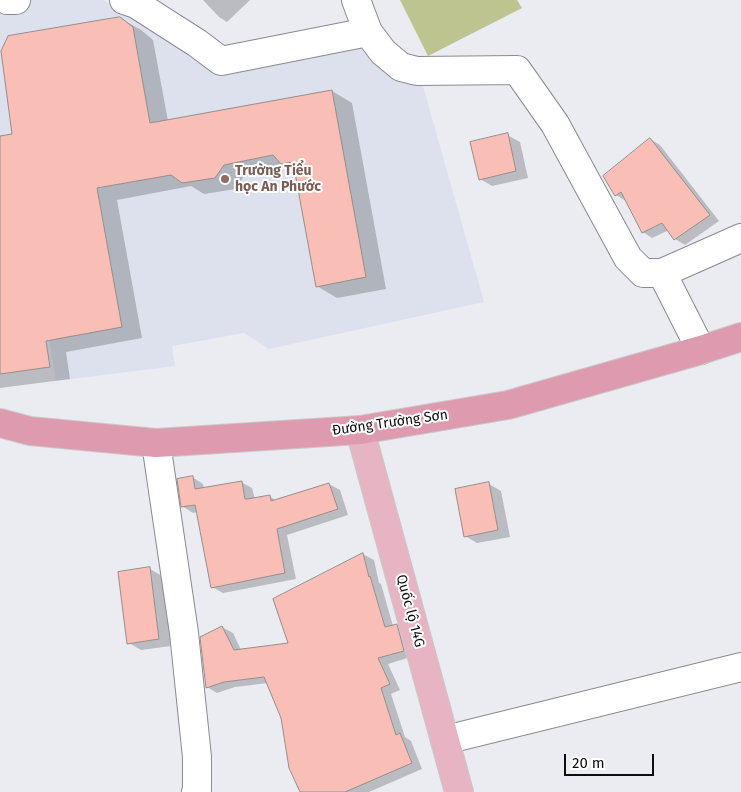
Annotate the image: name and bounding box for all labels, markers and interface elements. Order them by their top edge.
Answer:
place label: Trường Tiểu học An Phước [235,163,321,196]
marker: Trường Tiểu học An Phước [219,173,231,185]
street label: Đường Trường Sơn [331,407,449,439]
street label: Quốc lộ 14G [392,573,428,649]
scale bar [566,744,656,776]
text: 20 m [572,754,605,772]

